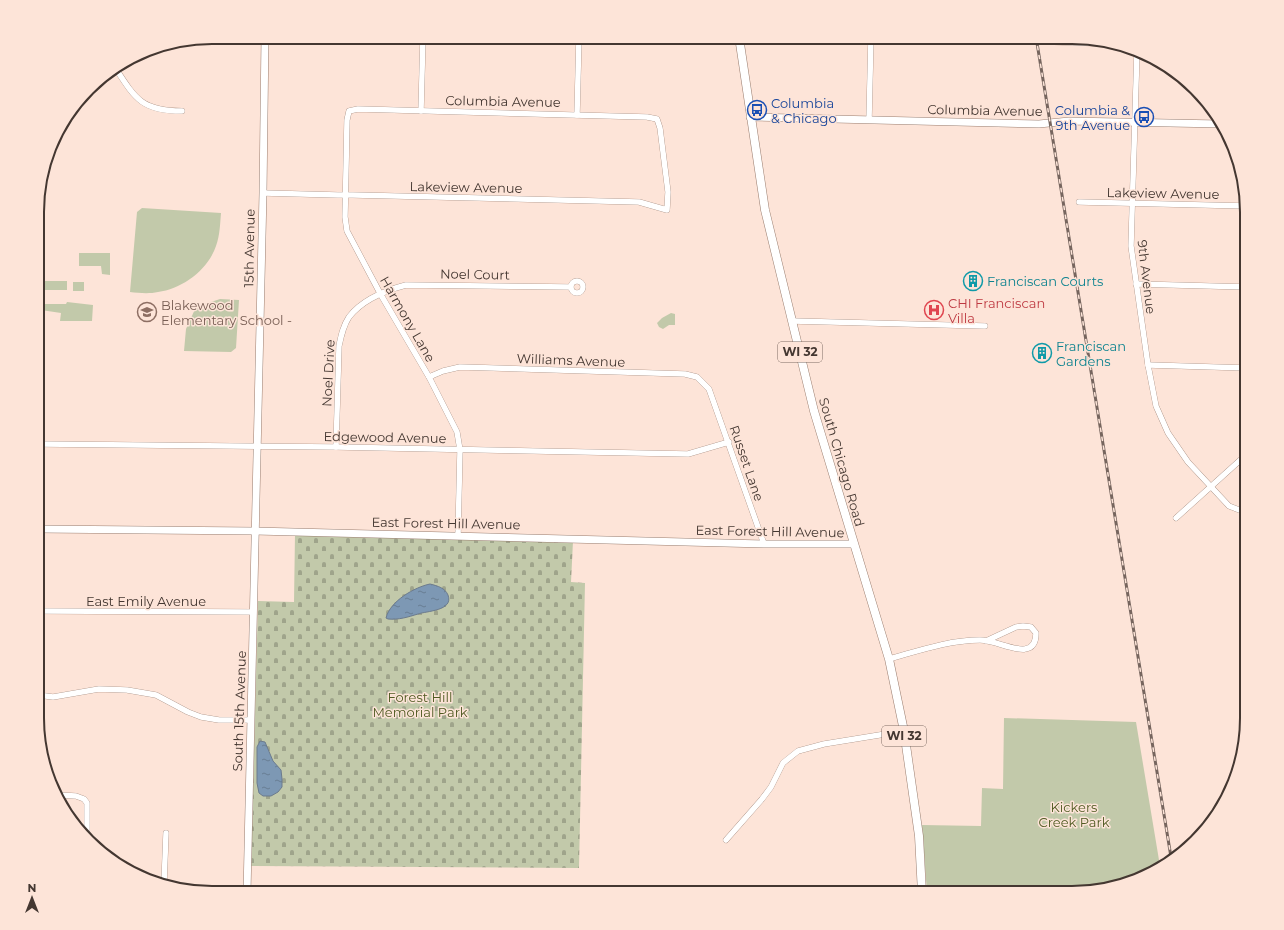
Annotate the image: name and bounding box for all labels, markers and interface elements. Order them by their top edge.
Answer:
street label: Columbia Avenue [445,92,561,110]
place label: Columbia & Chicago [771,95,837,126]
bus stop icon: Columbia & Chicago [746,99,768,121]
street label: Columbia Avenue [927,101,1043,119]
place label: Columbia & 9th Avenue [1055,102,1130,133]
bus stop icon: Columbia & 9th Avenue [1133,106,1155,128]
street label: Lakeview Avenue [410,178,523,196]
street label: Lakeview Avenue [1107,184,1220,202]
street label: 15th Avenue [240,208,258,287]
street label: 9th Avenue [1135,239,1160,315]
street label: Noel Court [440,265,510,283]
building icon: Franciscan Courts [962,270,984,292]
street label: Harmony Lane [377,273,439,365]
place label: Franciscan Courts [987,273,1103,289]
place label: CHI Franciscan Villa [948,295,1045,326]
place label: Blakewood Elementary School - [161,297,292,328]
hospital icon: CHI Franciscan Villa [923,299,945,321]
school or university icon: Blakewood Elementary School - [136,301,158,323]
place label: Franciscan Gardens [1056,338,1126,369]
street label: Noel Drive [318,339,338,407]
road number: WI 32 [778,342,822,362]
building icon: Franciscan Gardens [1031,342,1053,364]
street label: Williams Avenue [517,350,626,370]
street label: South Chicago Road [816,396,868,528]
street label: Russet Lane [727,423,768,503]
street label: Edgewood Avenue [323,428,447,446]
street label: East Forest Hill Avenue [371,514,521,532]
street label: East Forest Hill Avenue [695,522,845,540]
street label: East Emily Avenue [86,593,206,609]
street label: South 15th Avenue [229,650,249,772]
park label: Forest Hill Memorial Park [372,689,468,720]
road number: WI 32 [882,726,926,746]
park label: Kickers Creek Park [1039,799,1110,830]
north arrow [12,878,52,918]
text: N [28,881,36,895]

